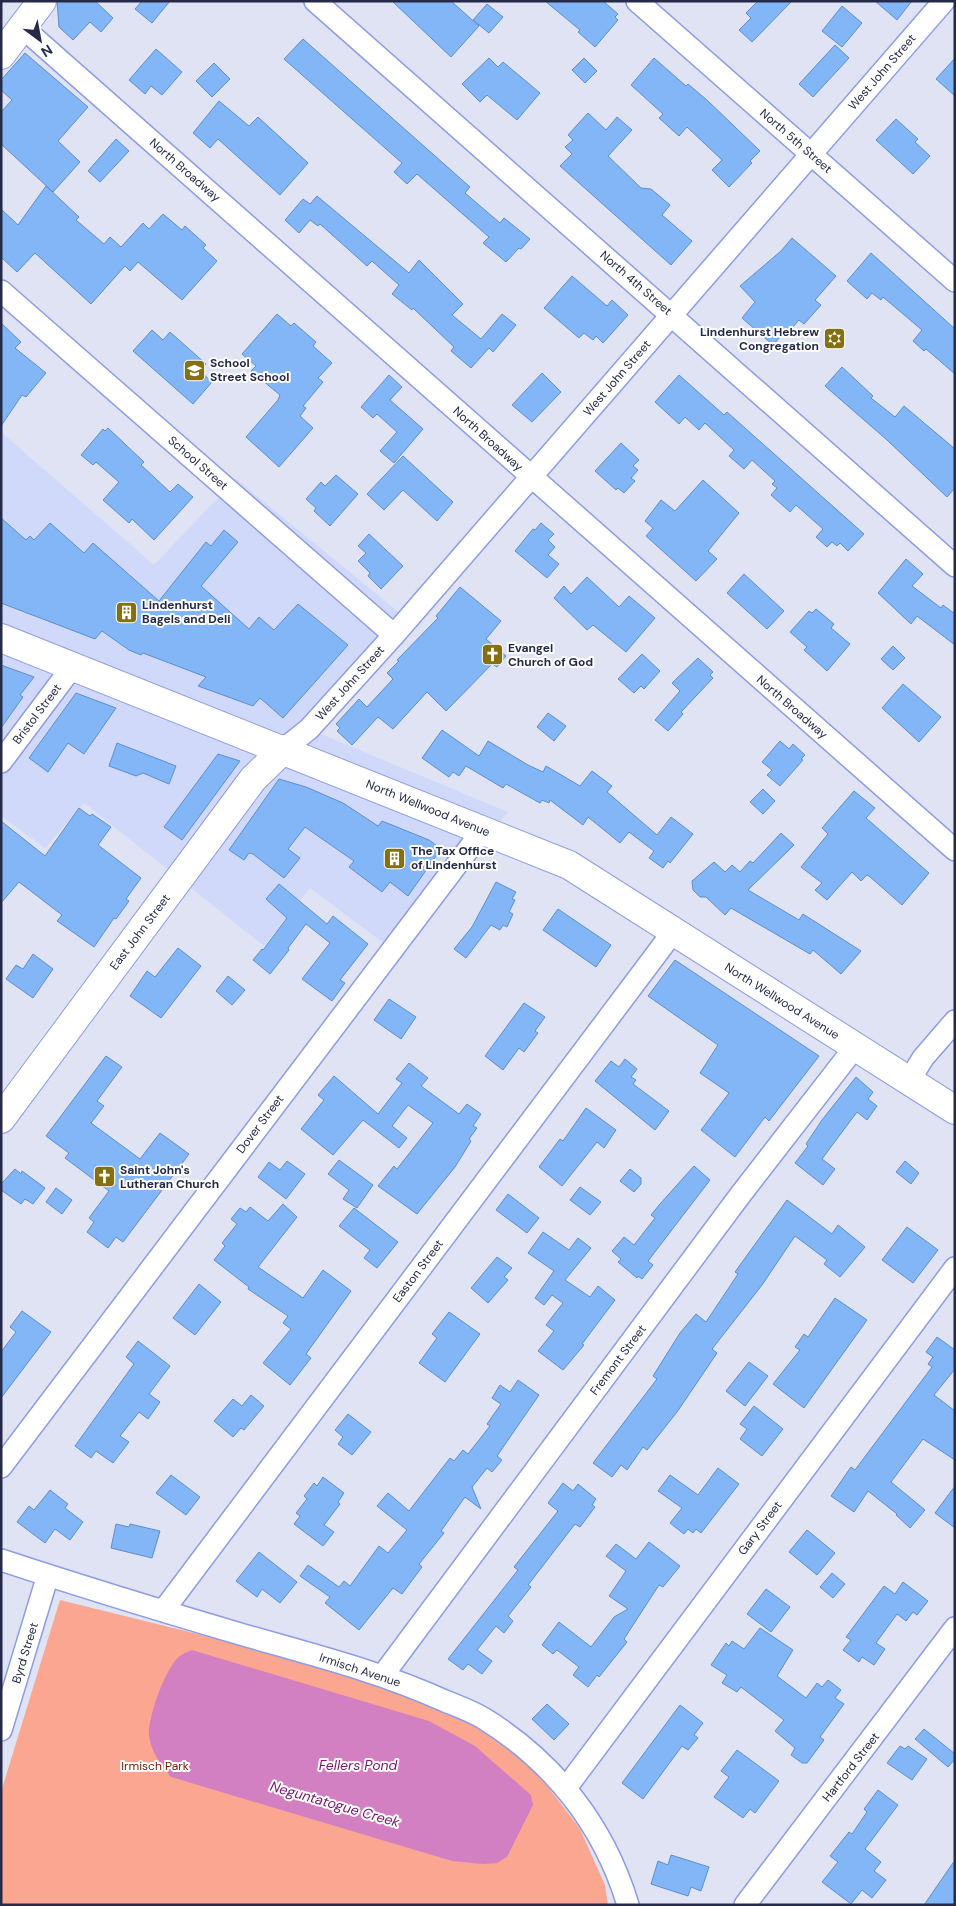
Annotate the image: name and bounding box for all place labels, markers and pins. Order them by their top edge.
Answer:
place label: Lindenhurst Hebrew Congregation [700,324,819,354]
synagogue icon: Lindenhurst Hebrew Congregation [823,327,847,351]
place label: School Street School [210,355,289,385]
school or university icon: School Street School [182,358,206,382]
place label: Lindenhurst Bagels and Deli [142,597,231,627]
building icon: Lindenhurst Bagels and Deli [114,600,138,624]
place label: Evangel Church of God [508,640,593,670]
church icon: Evangel Church of God [480,643,504,667]
place label: The Tax Office of Lindenhurst [411,843,497,873]
building icon: The Tax Office of Lindenhurst [383,846,407,870]
place label: Saint John's Lutheran Church [120,1162,219,1192]
church icon: Saint John's Lutheran Church [92,1165,116,1189]

